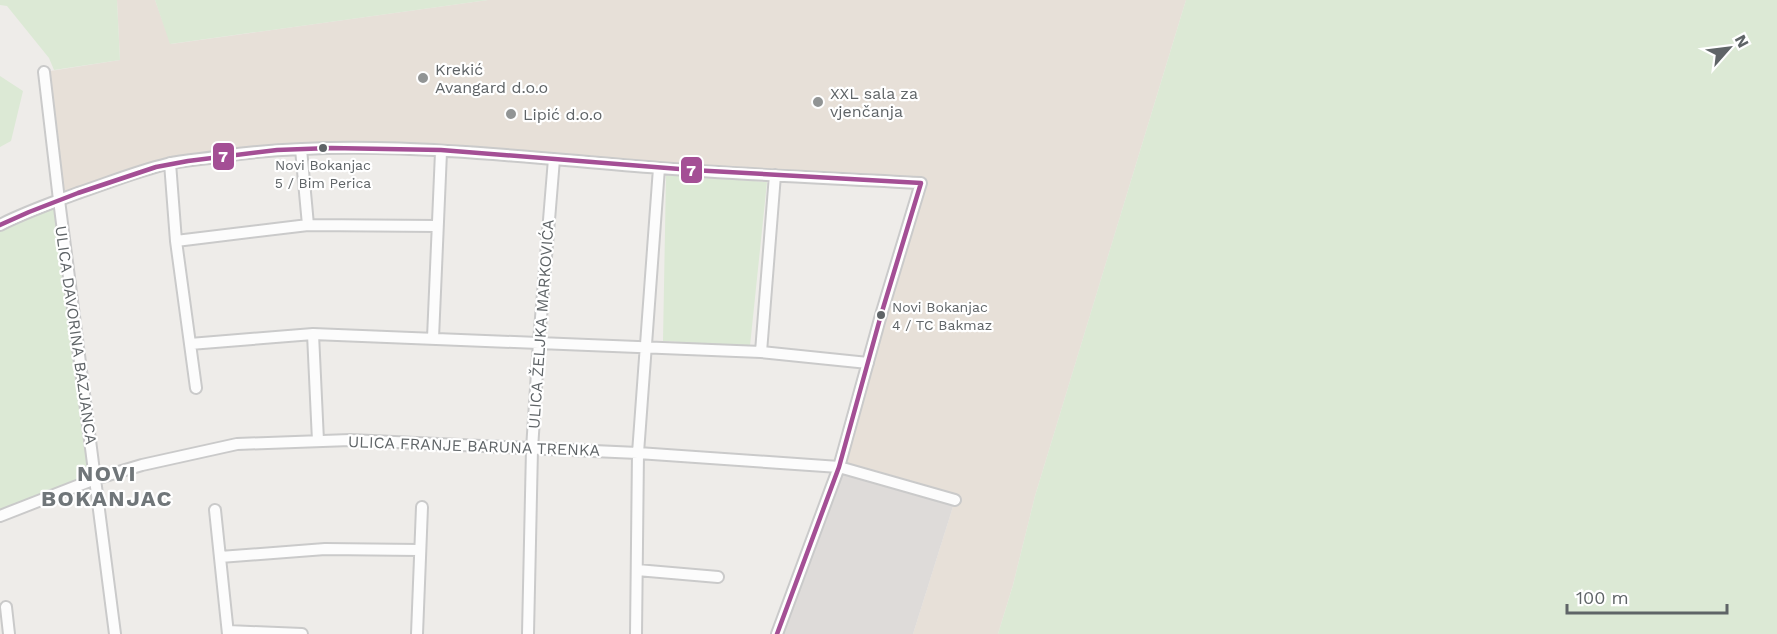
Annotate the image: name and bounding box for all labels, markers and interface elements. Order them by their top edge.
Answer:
north arrow [1699,18,1759,78]
text: N [1731,31,1753,51]
place label: Krekić Avangard d.o.o [435,60,548,97]
marker: Krekić Avangard d.o.o [416,71,430,85]
place label: XXL sala za vjenčanja [830,84,918,121]
marker: XXL sala za vjenčanja [811,95,825,109]
place label: Lipić d.o.o [523,105,602,124]
marker: Lipić d.o.o [504,107,518,121]
line badge: 7 [212,142,235,171]
marker: Novi Bokanjac 5 / Bim Perica [317,142,329,154]
text: 7 [218,147,228,166]
line badge: 7 [680,156,703,184]
place label: Novi Bokanjac 5 / Bim Perica [275,157,371,191]
text: 7 [686,161,696,180]
street label: ULICA ŽELJKA MARKOVIĆA [524,218,558,429]
street label: ULICA DAVORINA BAZJANCA [51,224,101,446]
place label: Novi Bokanjac 4 / TC Bakmaz [892,299,992,333]
marker: Novi Bokanjac 4 / TC Bakmaz [875,309,887,321]
street label: ULICA FRANJE BARUNA TRENKA [348,432,601,460]
district label: NOVI BOKANJAC [41,461,173,511]
scale bar [1567,577,1728,615]
text: 100 m [1576,587,1629,608]

